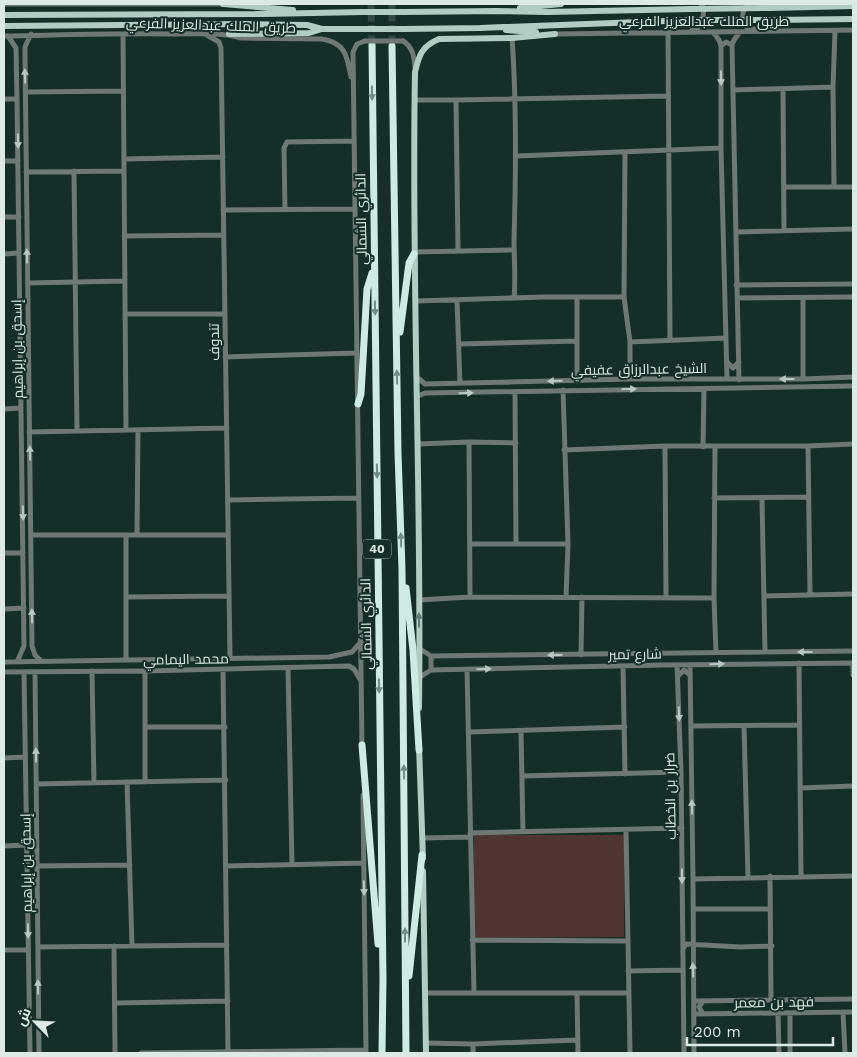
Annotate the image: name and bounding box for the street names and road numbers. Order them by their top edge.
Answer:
street label: طريق الملك عبدالعزيز الفرعي [619,13,789,33]
street label: طريق الملك عبدالعزيز الفرعي [126,14,296,40]
street label: الدائري الشمالي [352,173,374,265]
street label: إسحق بن إبراهيم [8,299,28,399]
street label: تندوف [206,323,222,361]
street label: الشيخ عبدالرزاق عفيفي [571,360,707,382]
road number: 40 [363,540,391,558]
street label: الدائري الشمالي [357,578,379,670]
street label: شارع تمير [607,646,662,663]
street label: محمد اليمامي [143,650,229,672]
street label: ضرار بن الخطاب [661,752,679,840]
street label: إسحق بن إبراهيم [17,813,37,913]
street label: فهد بن معمر [733,993,814,1011]

